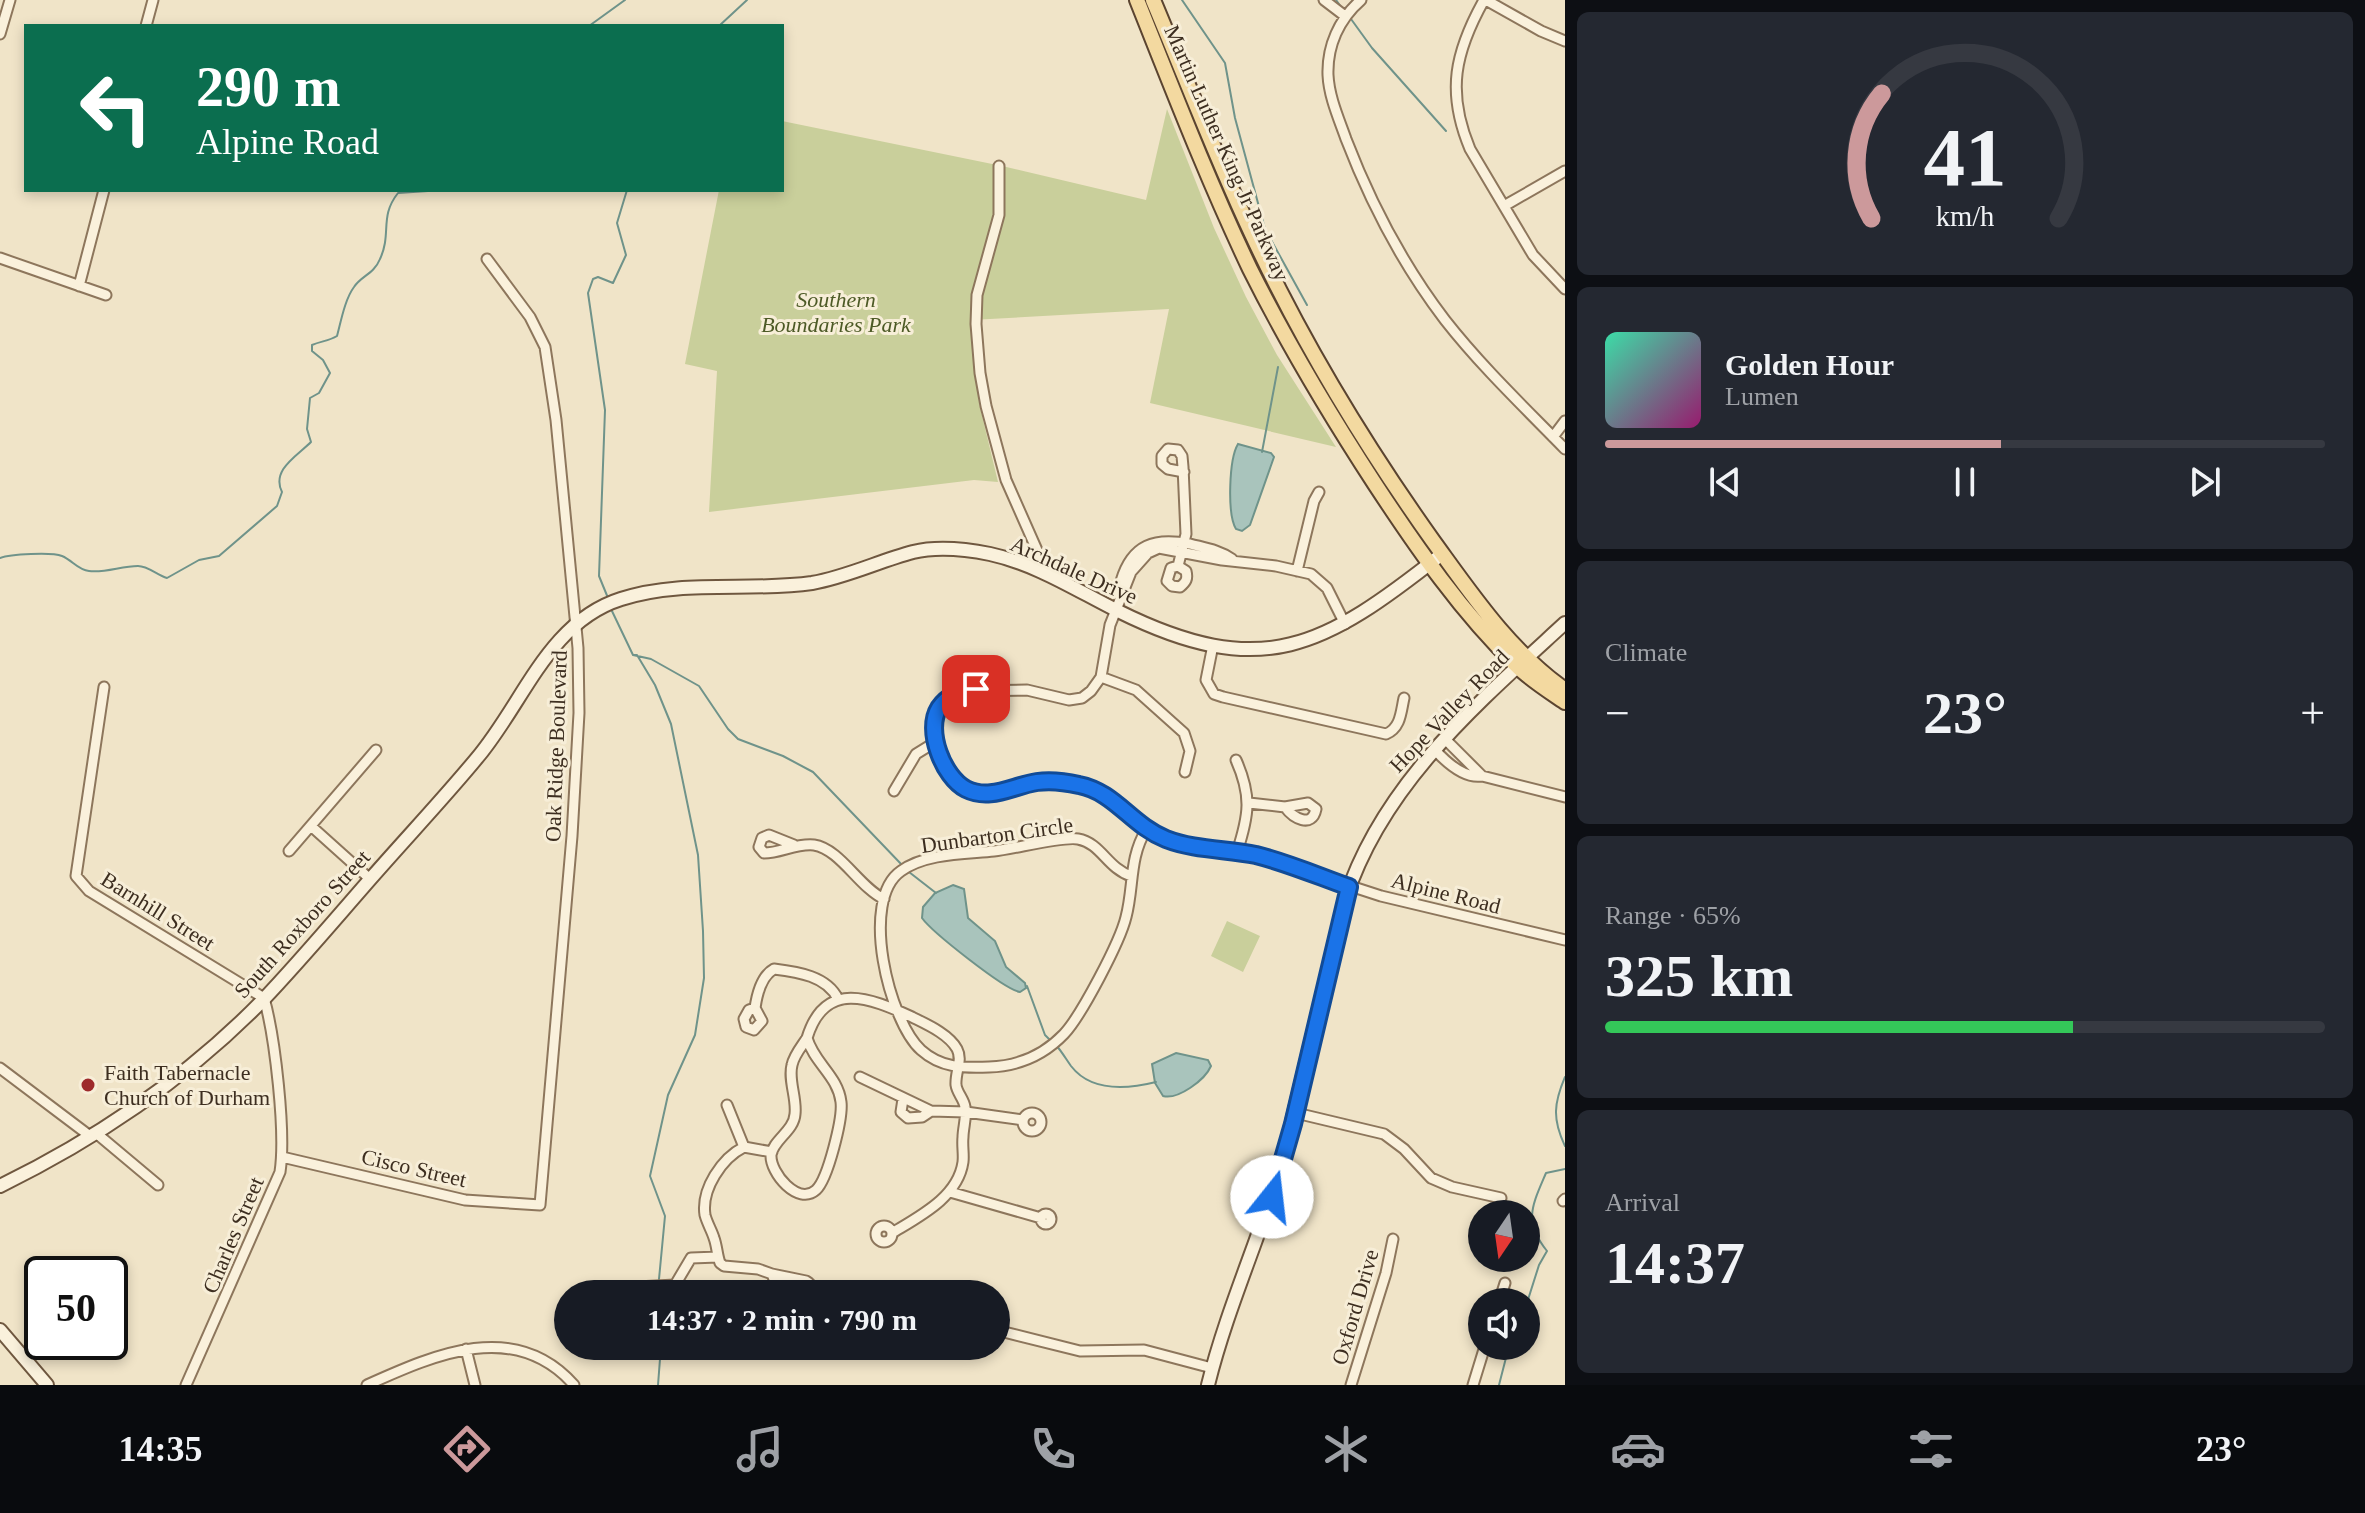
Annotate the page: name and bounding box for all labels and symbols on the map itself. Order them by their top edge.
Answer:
street label: Martin Luther King Jr Parkway [1159,21,1295,285]
park label: Southern Boundaries Park [761,287,912,337]
street label: Archdale Drive [1007,531,1141,609]
street label: Hope Valley Road [1384,644,1514,778]
street label: Oak Ridge Boulevard [540,650,572,842]
pin [942,655,1010,723]
street label: Dunbarton Circle [919,812,1075,858]
street label: South Roxboro Street [229,845,375,1003]
street label: Barnhill Street [97,866,219,956]
street label: Alpine Road [1389,867,1503,919]
place label: Faith Tabernacle Church of Durham [104,1060,270,1110]
marker: Faith Tabernacle Church of Durham [79,1076,97,1094]
street label: Cisco Street [359,1144,469,1192]
position arrow [1230,1155,1314,1239]
street label: Charles Street [197,1173,269,1297]
north arrow [1468,1200,1540,1272]
street label: Oxford Drive [1327,1246,1383,1368]
speed limit sign: 50 [24,1256,128,1360]

